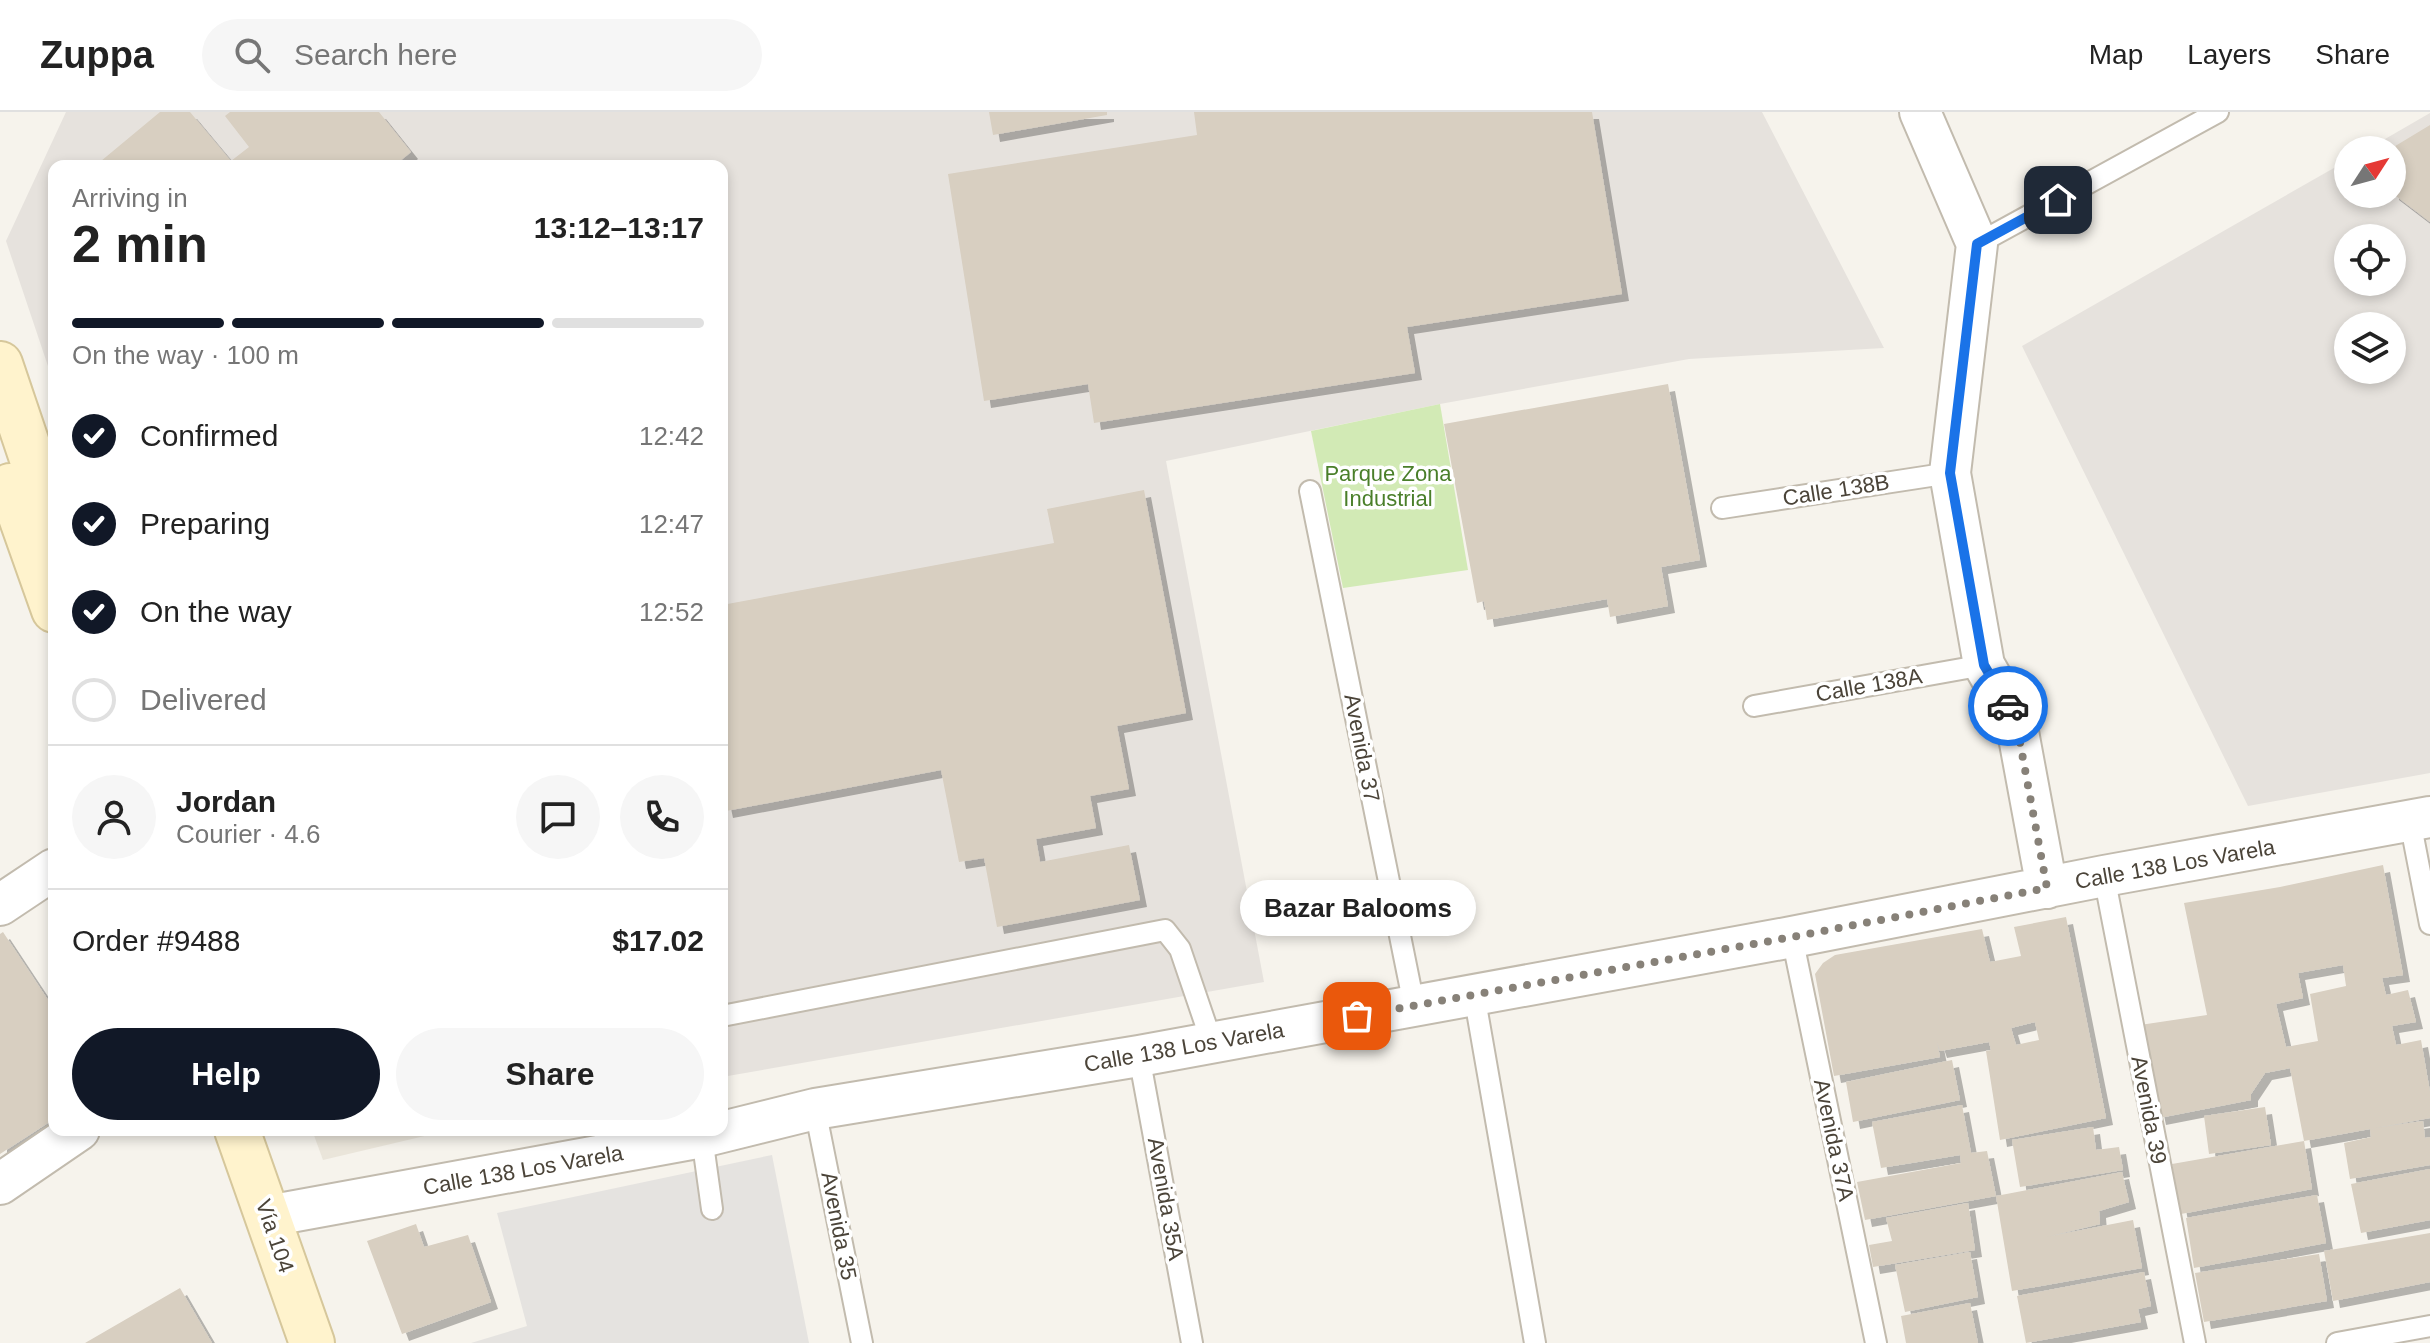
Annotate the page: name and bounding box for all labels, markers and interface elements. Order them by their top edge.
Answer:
search box [202,19,762,91]
icon: search [230,33,274,77]
text: Zuppa [40,34,154,76]
text: Search here [294,38,457,71]
text: Map [2089,39,2143,70]
text: Layers [2187,39,2271,70]
text: Share [2315,39,2390,70]
north arrow [2334,136,2406,208]
map controls [2334,136,2406,384]
pin [2024,166,2092,234]
icon: home [2036,178,2080,222]
text: Arriving in [72,183,188,213]
text: 13:12–13:17 [534,211,704,244]
text: 2 min [72,215,208,273]
button: locate [2334,224,2406,296]
button: layers [2334,312,2406,384]
text: On the way · 100 m [72,340,299,370]
icon: check [72,414,116,458]
text: Confirmed [140,419,278,452]
text: 12:42 [639,421,704,451]
park label: Parque Zona Industrial [1324,461,1452,511]
street label: Calle 138B [1781,469,1891,511]
icon: check [72,502,116,546]
text: Preparing [140,507,270,540]
text: 12:47 [639,509,704,539]
icon: check [72,590,116,634]
text: On the way [140,595,292,628]
text: 12:52 [639,597,704,627]
street label: Calle 138A [1814,663,1924,707]
courier [1968,666,2048,746]
text: Delivered [140,683,267,716]
icon: car [1986,684,2030,728]
street label: Avenida 37 [1339,692,1385,804]
button: person [72,775,156,859]
button: chat [516,775,600,859]
button: phone [620,775,704,859]
text: Jordan [176,785,276,818]
text: Courier · 4.6 [176,819,321,849]
street label: Calle 138 Los Varela [2073,834,2278,894]
callout: Bazar Balooms [1239,880,1475,936]
text: Bazar Balooms [1264,893,1452,923]
text: Order #9488 [72,924,240,957]
text: $17.02 [612,924,704,957]
pin [1323,982,1391,1050]
icon: bag [1335,994,1379,1038]
street label: Calle 138 Los Varela [1082,1017,1287,1077]
button: Help [72,1028,380,1120]
button: Share [396,1028,704,1120]
street label: Avenida 39 [2126,1054,2172,1166]
street label: Avenida 37A [1809,1077,1859,1204]
street label: Avenida 35A [1143,1136,1189,1263]
street label: Calle 138 Los Varela [421,1140,626,1200]
street label: Avenida 35 [816,1170,862,1282]
street label: Vía 104 [251,1196,299,1276]

